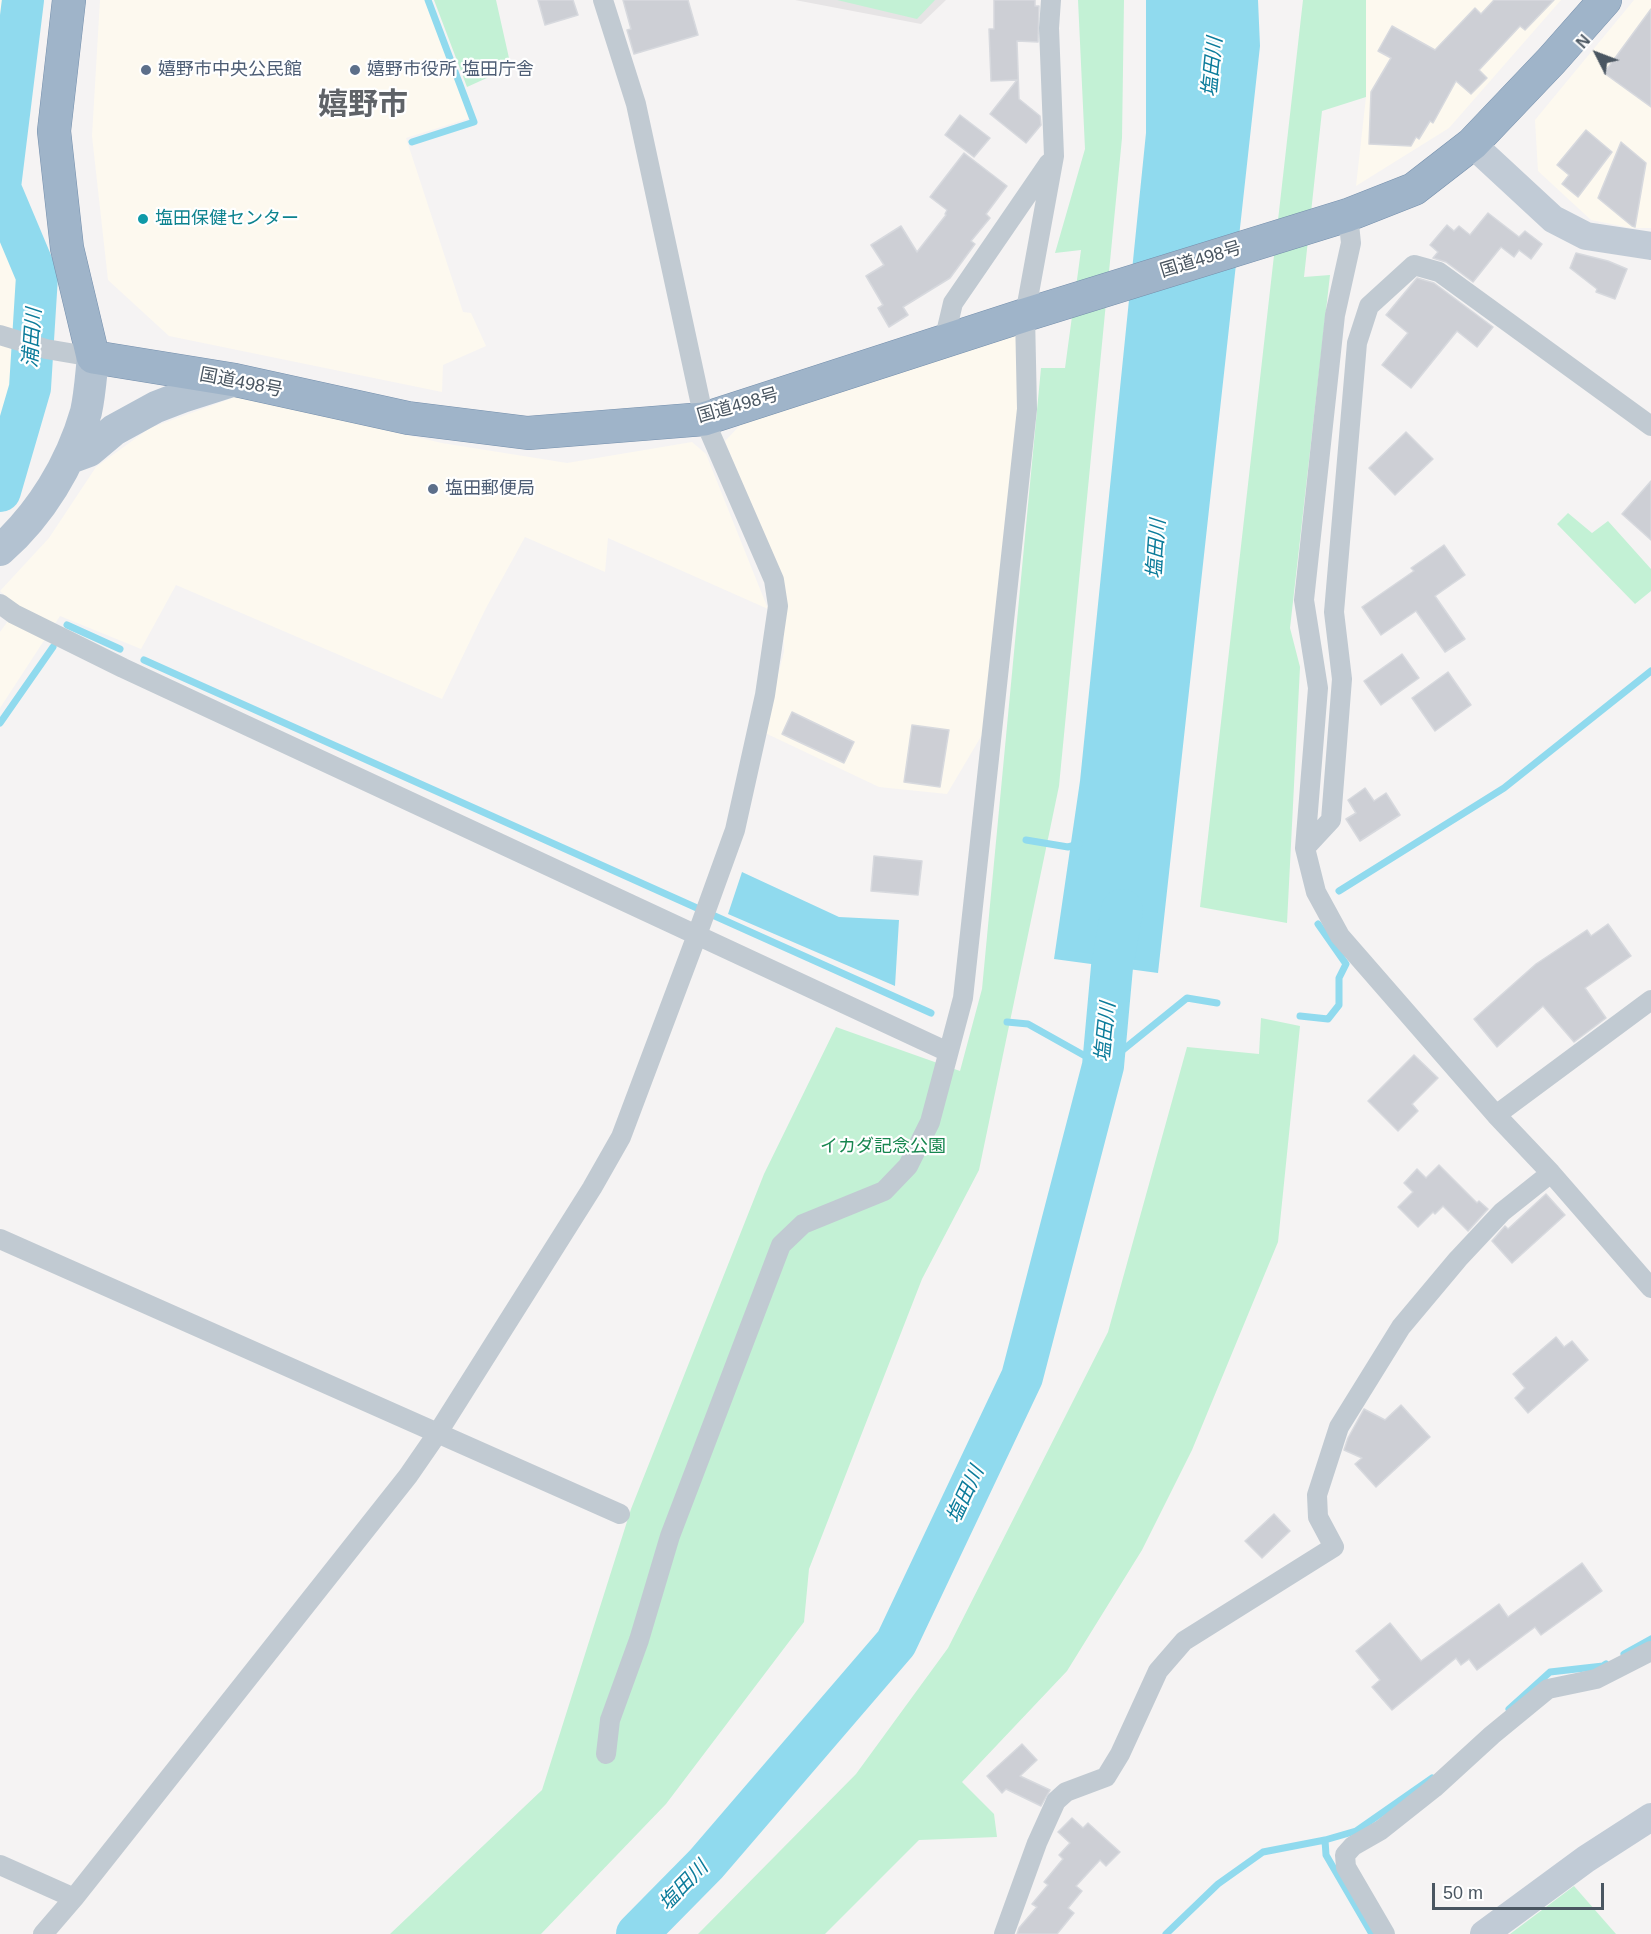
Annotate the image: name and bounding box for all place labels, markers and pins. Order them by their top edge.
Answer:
place label: 嬉野市中央公民館 [158,59,302,81]
place label: 嬉野市役所 塩田庁舎 [367,59,534,81]
marker: 嬉野市中央公民館 [139,63,153,77]
marker: 嬉野市役所 塩田庁舎 [348,63,362,77]
place label: 塩田保健センター [155,208,299,230]
marker: 塩田保健センター [136,212,150,226]
place label: 塩田郵便局 [445,478,535,500]
marker: 塩田郵便局 [426,482,440,496]

